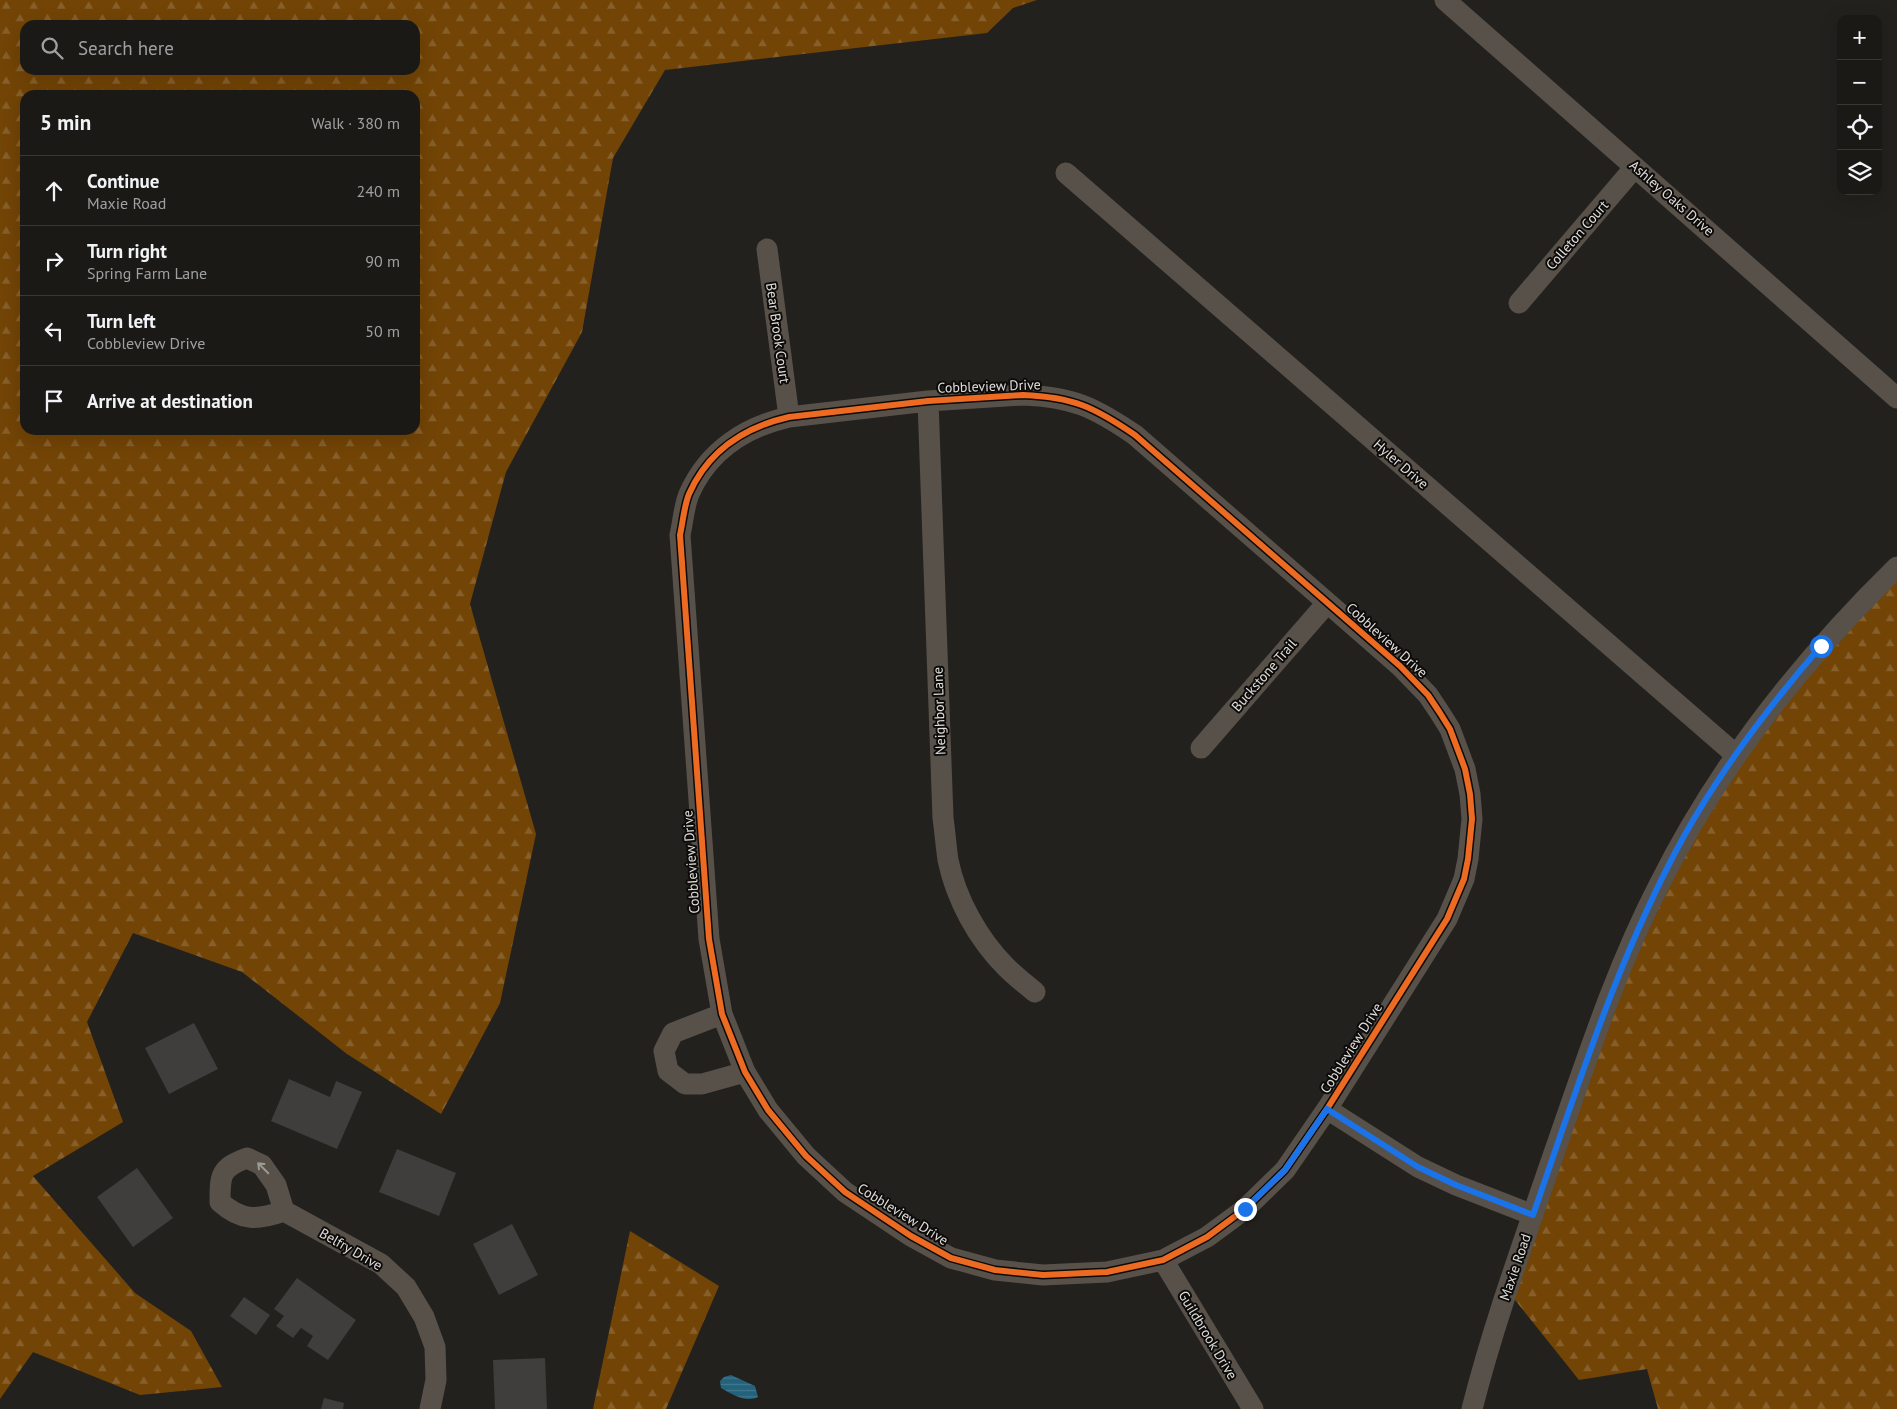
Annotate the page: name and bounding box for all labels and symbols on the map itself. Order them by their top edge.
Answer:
street label: Ashley Oaks Drive [1626,156,1718,240]
street label: Colleton Court [1542,196,1612,273]
street label: Bear Brook Court [762,282,794,385]
street label: Cobbleview Drive [937,375,1041,397]
street label: Hyler Drive [1370,435,1432,493]
street label: Cobbleview Drive [1343,599,1431,681]
street label: Buckstone Trail [1227,635,1301,715]
route start [1810,635,1833,658]
street label: Neighbor Lane [928,667,950,755]
street label: Cobbleview Drive [678,810,704,914]
street label: Cobbleview Drive [1316,999,1386,1097]
one-way arrow [257,1162,269,1174]
street label: Cobbleview Drive [854,1179,952,1249]
route end [1234,1198,1257,1221]
street label: Belfry Drive [316,1224,386,1274]
street label: Maxie Road [1495,1231,1535,1303]
street label: Guildbrook Drive [1174,1287,1242,1383]

